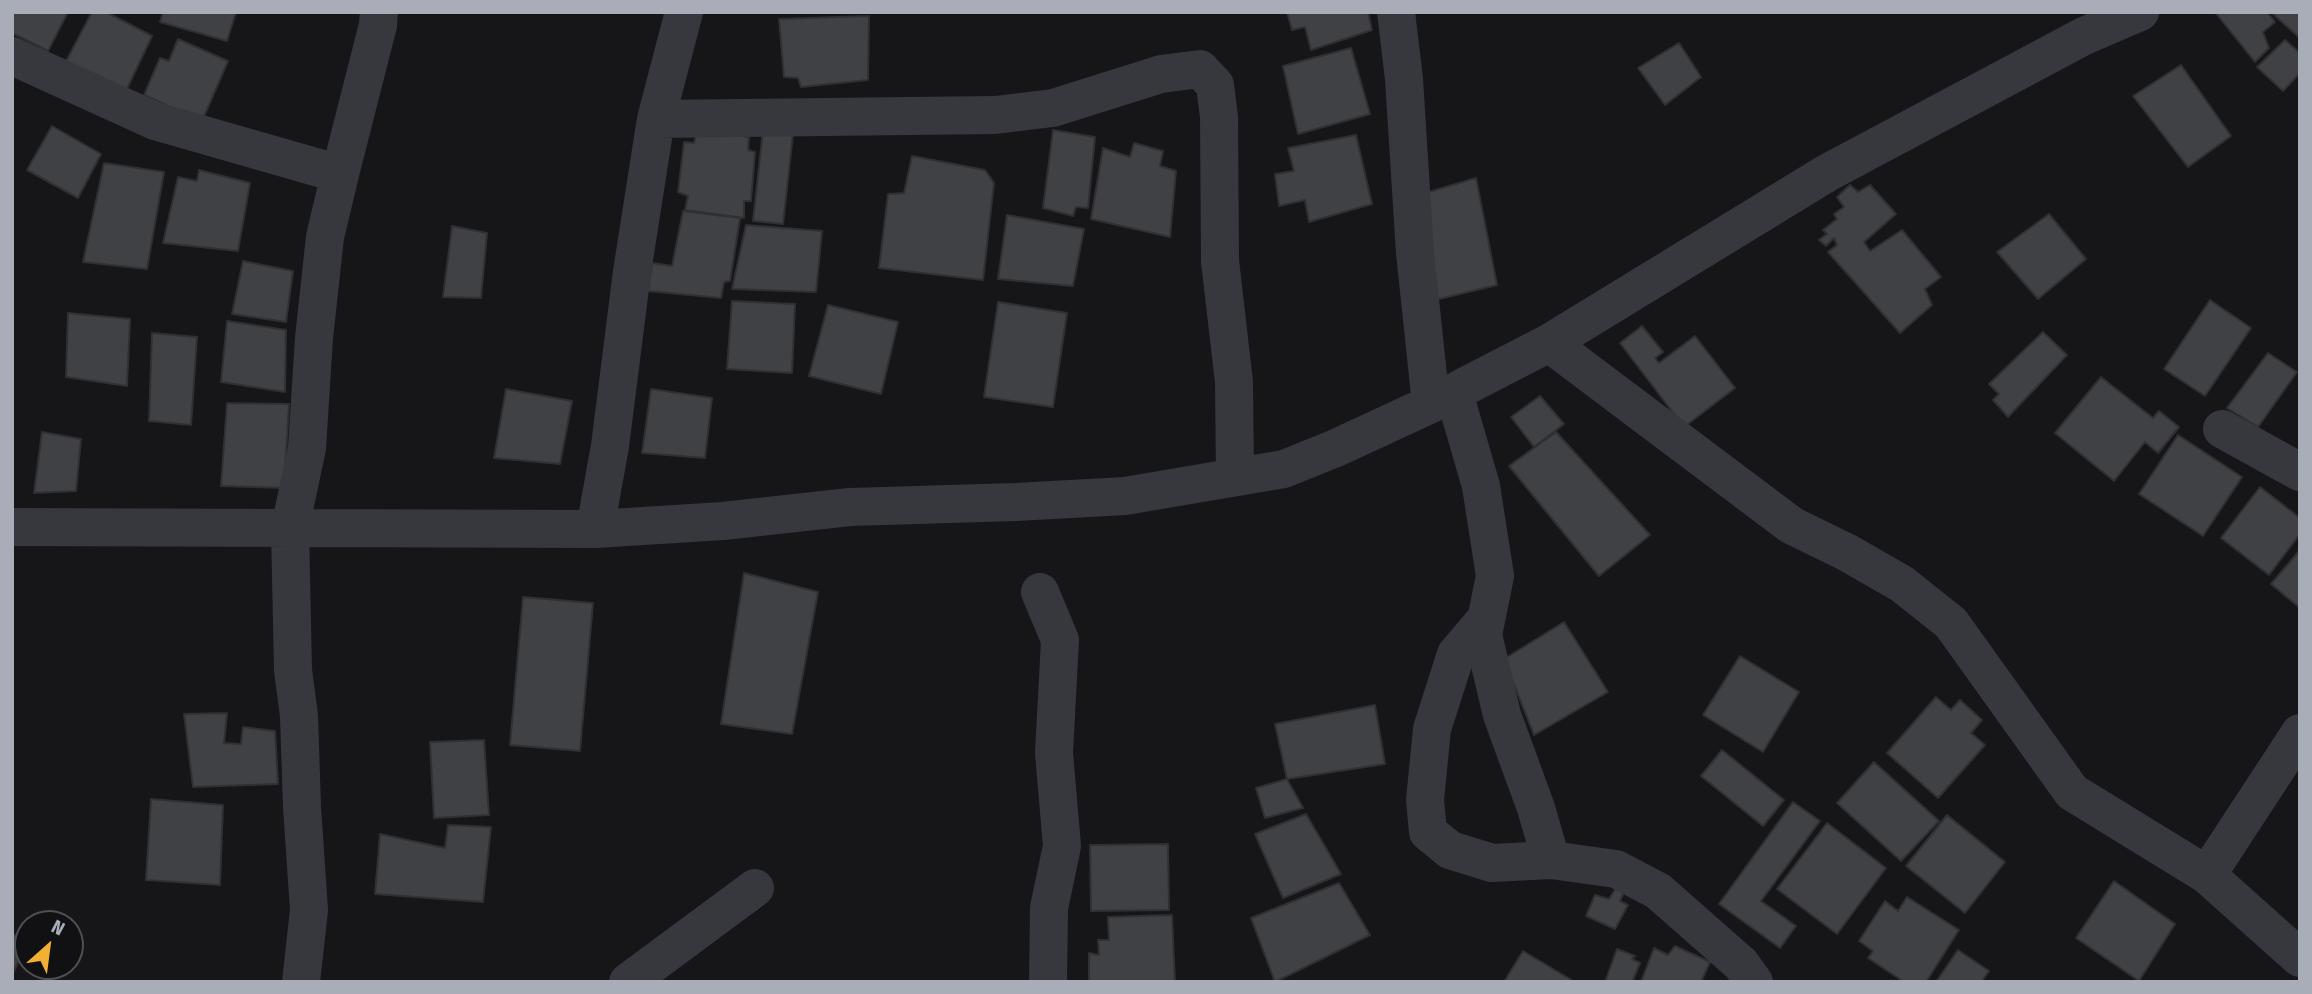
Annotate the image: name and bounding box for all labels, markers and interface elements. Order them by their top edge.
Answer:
north arrow [14,910,84,980]
text: N [48,915,69,941]

